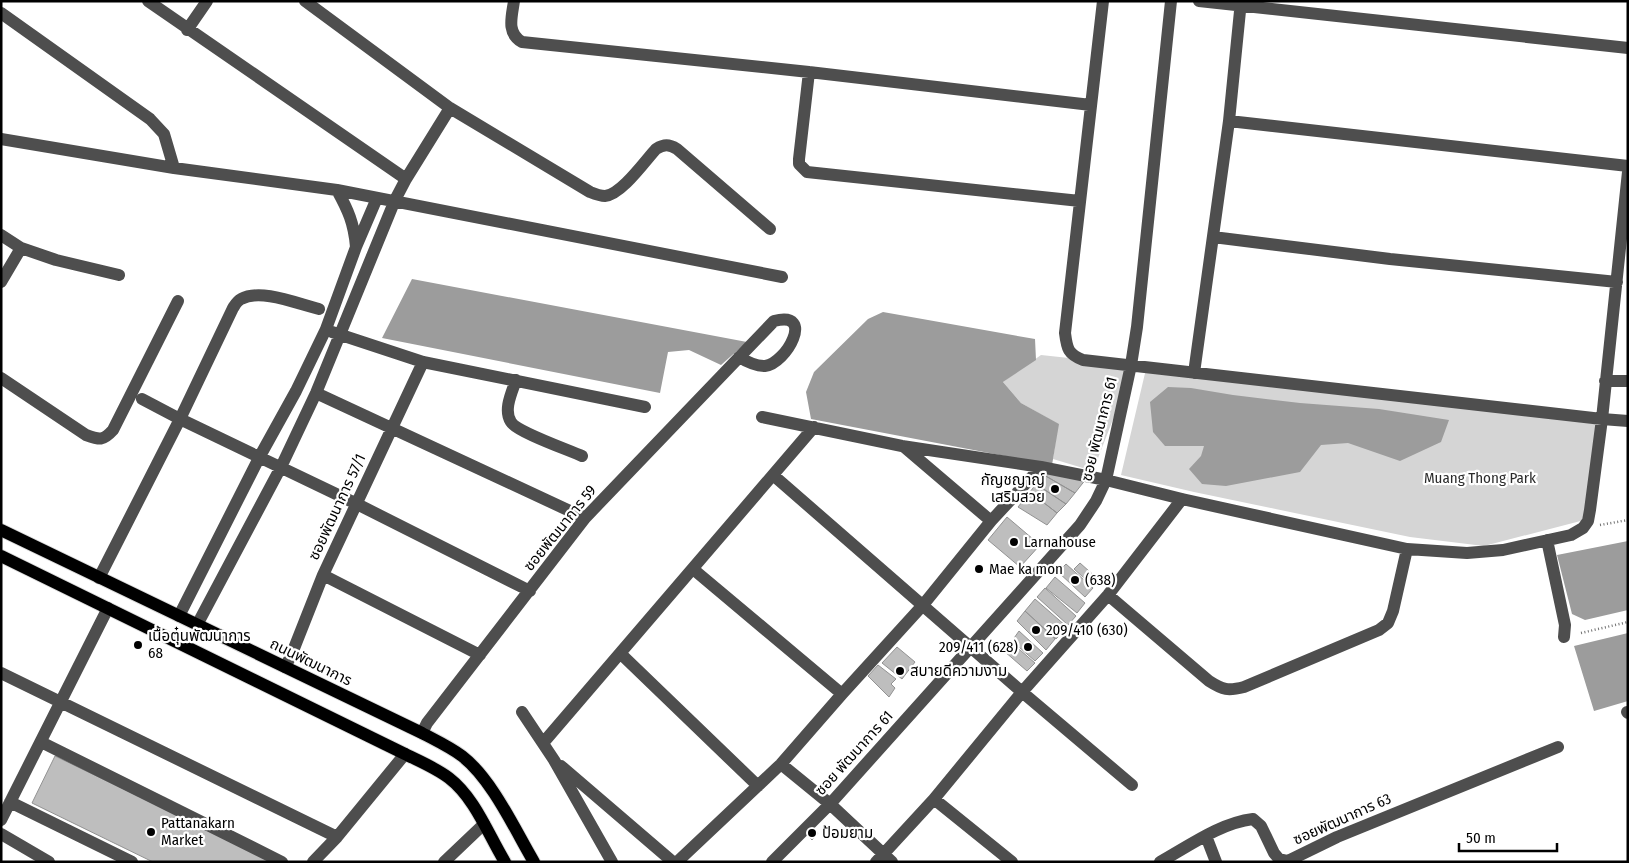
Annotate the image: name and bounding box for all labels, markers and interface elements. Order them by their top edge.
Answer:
street label: ซอย พัฒนาการ 61 [1077,375,1121,483]
street label: ซอยพัฒนาการ 57/1 [305,451,369,563]
park label: Muang Thong Park [1424,469,1536,487]
place label: กัญชญาญ์ เสริมสวย [981,471,1045,506]
street label: ซอยพัฒนาการ 59 [520,482,600,574]
marker: กัญชญาญ์ เสริมสวย [1049,483,1061,495]
place label: Larnahouse [1024,533,1096,551]
marker: Larnahouse [1008,536,1020,548]
place label: Mae ka mon [989,560,1063,578]
marker: Mae ka mon [973,563,985,575]
place label: (638) [1085,571,1115,589]
marker: (638) [1069,574,1081,586]
place label: 209/410 (630) [1046,621,1128,639]
marker: 209/410 (630) [1030,624,1042,636]
place label: เนื้อตุ๋นพัฒนาการ 68 [148,625,251,662]
street label: ถนนพัฒนาการ [267,634,355,690]
place label: 209/411 (628) [939,638,1018,656]
marker: เนื้อตุ๋นพัฒนาการ 68 [132,639,144,651]
marker: 209/411 (628) [1022,641,1034,653]
place label: สบายดีความงาม [910,662,1007,680]
marker: สบายดีความงาม [894,665,906,677]
street label: ซอย พัฒนาการ 61 [811,707,897,799]
street label: ซอยพัฒนาการ 63 [1290,789,1394,849]
place label: Pattanakarn Market [161,814,235,849]
scale bar [1459,820,1556,852]
place label: ป้อมยาม [822,824,873,842]
marker: Pattanakarn Market [145,826,157,838]
marker: ป้อมยาม [806,827,818,839]
text: 50 m [1466,829,1496,847]

